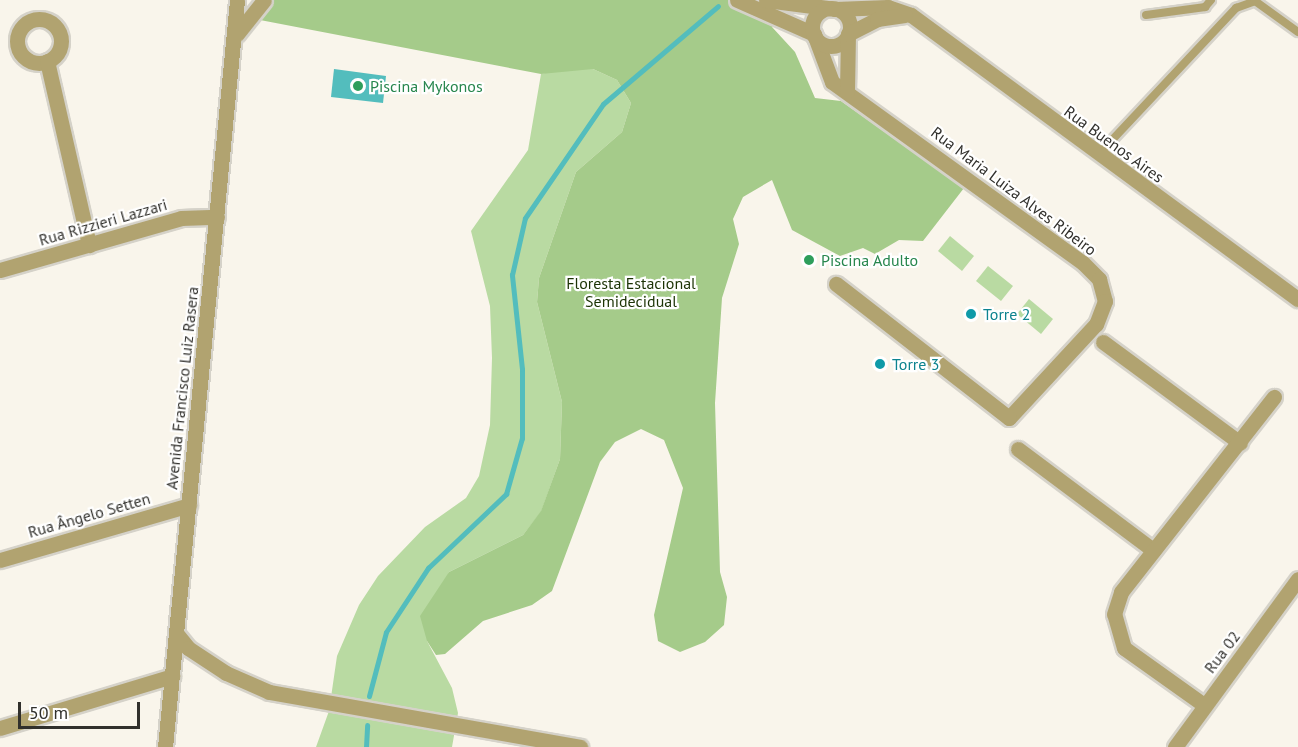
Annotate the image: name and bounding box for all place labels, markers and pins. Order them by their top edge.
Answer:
place label: Piscina Mykonos [370,76,483,96]
marker: Piscina Mykonos [351,79,365,93]
place label: Piscina Adulto [821,250,919,270]
marker: Piscina Adulto [802,253,816,267]
place label: Torre 2 [983,304,1030,324]
marker: Torre 2 [964,307,978,321]
place label: Torre 3 [892,354,939,374]
marker: Torre 3 [873,357,887,371]

